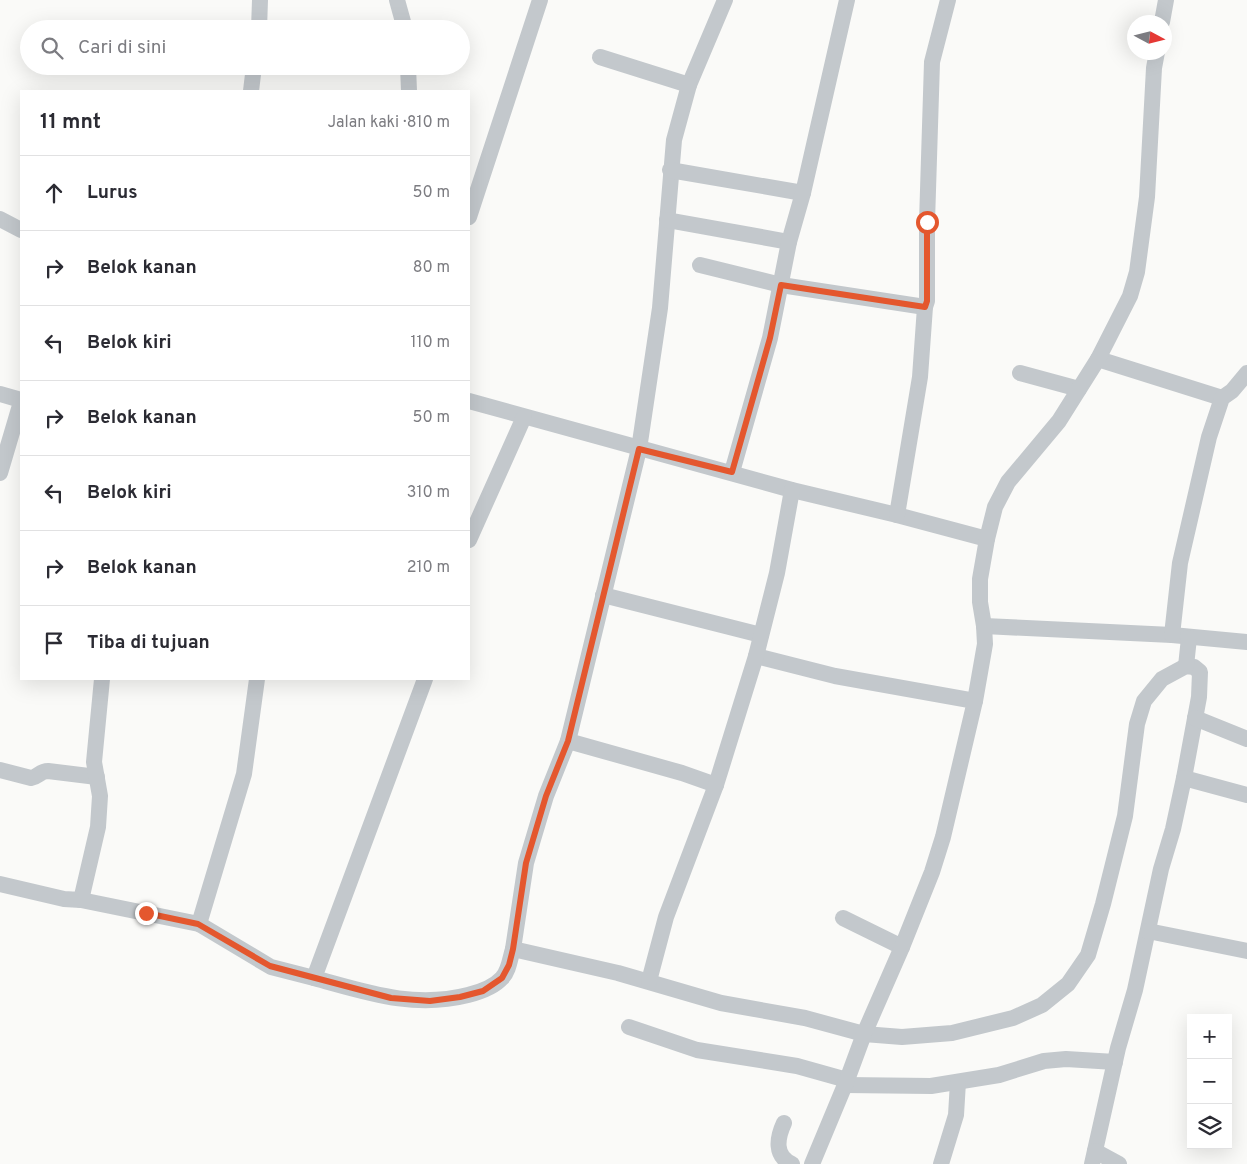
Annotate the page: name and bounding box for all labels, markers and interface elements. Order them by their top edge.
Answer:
north arrow [1127,15,1172,60]
search box [20,20,470,75]
icon: search [38,34,66,62]
text: Cari di sini [78,36,166,60]
text: 11 mnt [40,109,101,136]
text: Jalan kaki · 810 m [327,113,450,133]
icon: ahead [40,179,68,207]
text: Lurus [87,181,138,205]
text: 50 m [413,183,450,203]
route start [916,211,939,234]
icon: right [40,254,68,282]
text: Belok kanan [87,256,197,280]
text: 80 m [413,258,450,278]
icon: left [40,329,68,357]
text: Belok kiri [87,331,172,355]
text: 110 m [410,333,450,353]
icon: right [40,404,68,432]
text: Belok kanan [87,406,197,430]
text: 50 m [413,408,450,428]
icon: left [40,479,68,507]
text: Belok kiri [87,481,172,505]
text: 310 m [407,483,450,503]
icon: right [40,554,68,582]
text: Belok kanan [87,556,197,580]
text: 210 m [407,558,450,578]
icon: arrive [40,629,68,657]
text: Tiba di tujuan [87,631,210,655]
route end [135,902,158,925]
map controls [1187,1014,1232,1149]
button: + [1187,1014,1232,1059]
button: − [1187,1059,1232,1104]
button: layers [1187,1104,1232,1149]

